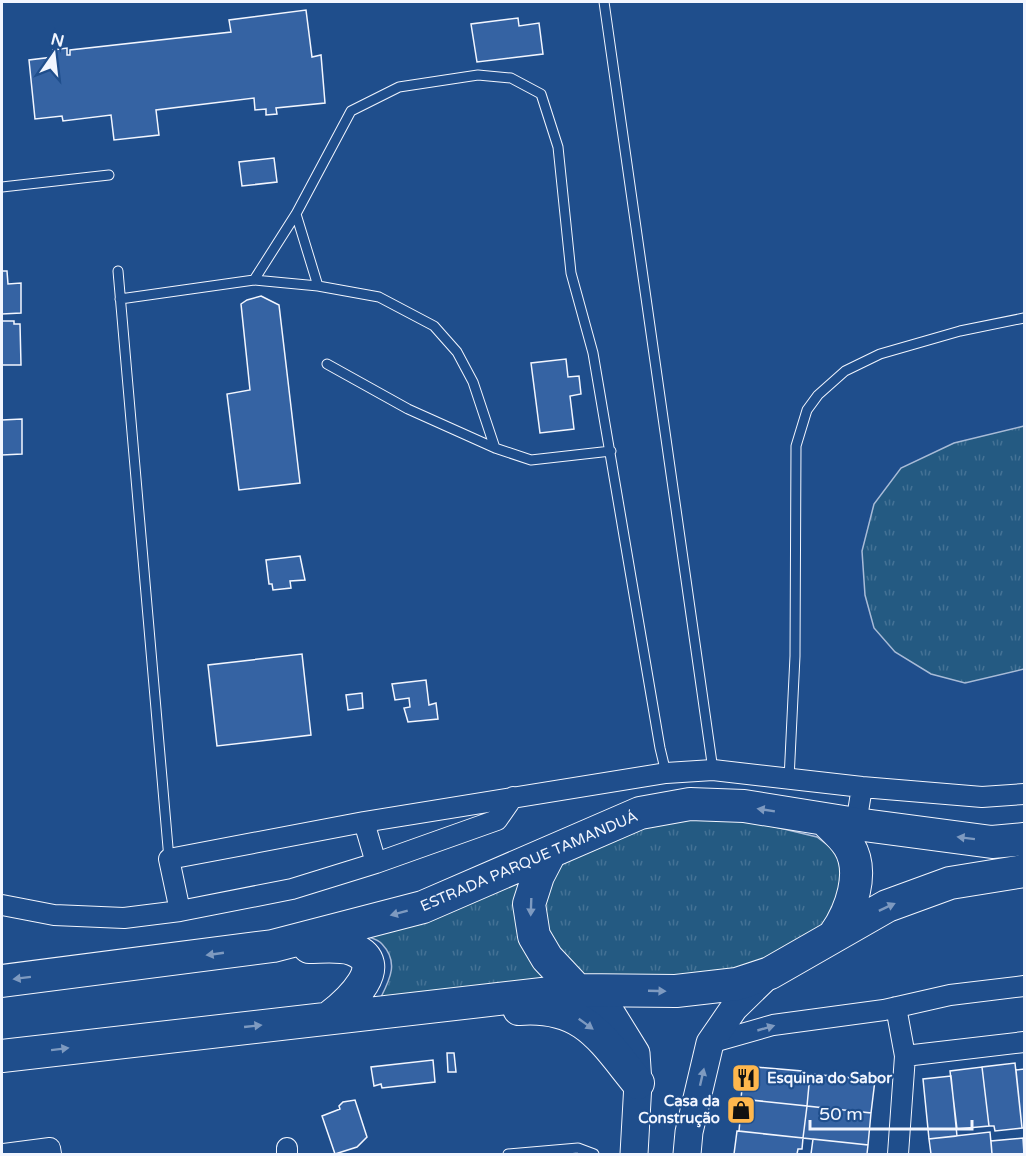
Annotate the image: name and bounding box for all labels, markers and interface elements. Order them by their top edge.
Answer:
north arrow [24,24,84,84]
text: N [49,29,66,52]
one-way arrow [756,805,775,814]
street label: ESTRADA PARQUE TAMANDUÁ [418,807,640,915]
one-way arrow [957,834,976,843]
one-way arrow [527,898,536,917]
one-way arrow [879,902,896,911]
one-way arrow [390,909,408,918]
one-way arrow [206,949,225,958]
one-way arrow [12,974,31,983]
one-way arrow [647,986,666,995]
one-way arrow [578,1017,593,1029]
one-way arrow [244,1021,263,1031]
one-way arrow [757,1023,775,1032]
one-way arrow [50,1044,69,1053]
restaurant icon: Esquina do Sabor [730,1062,762,1094]
one-way arrow [698,1067,707,1086]
place label: Esquina do Sabor [767,1069,892,1088]
place label: Casa da Construção [638,1092,720,1128]
scale bar [810,1093,972,1131]
shop icon: Casa da Construção [725,1094,757,1126]
text: 50 m [819,1103,863,1125]

